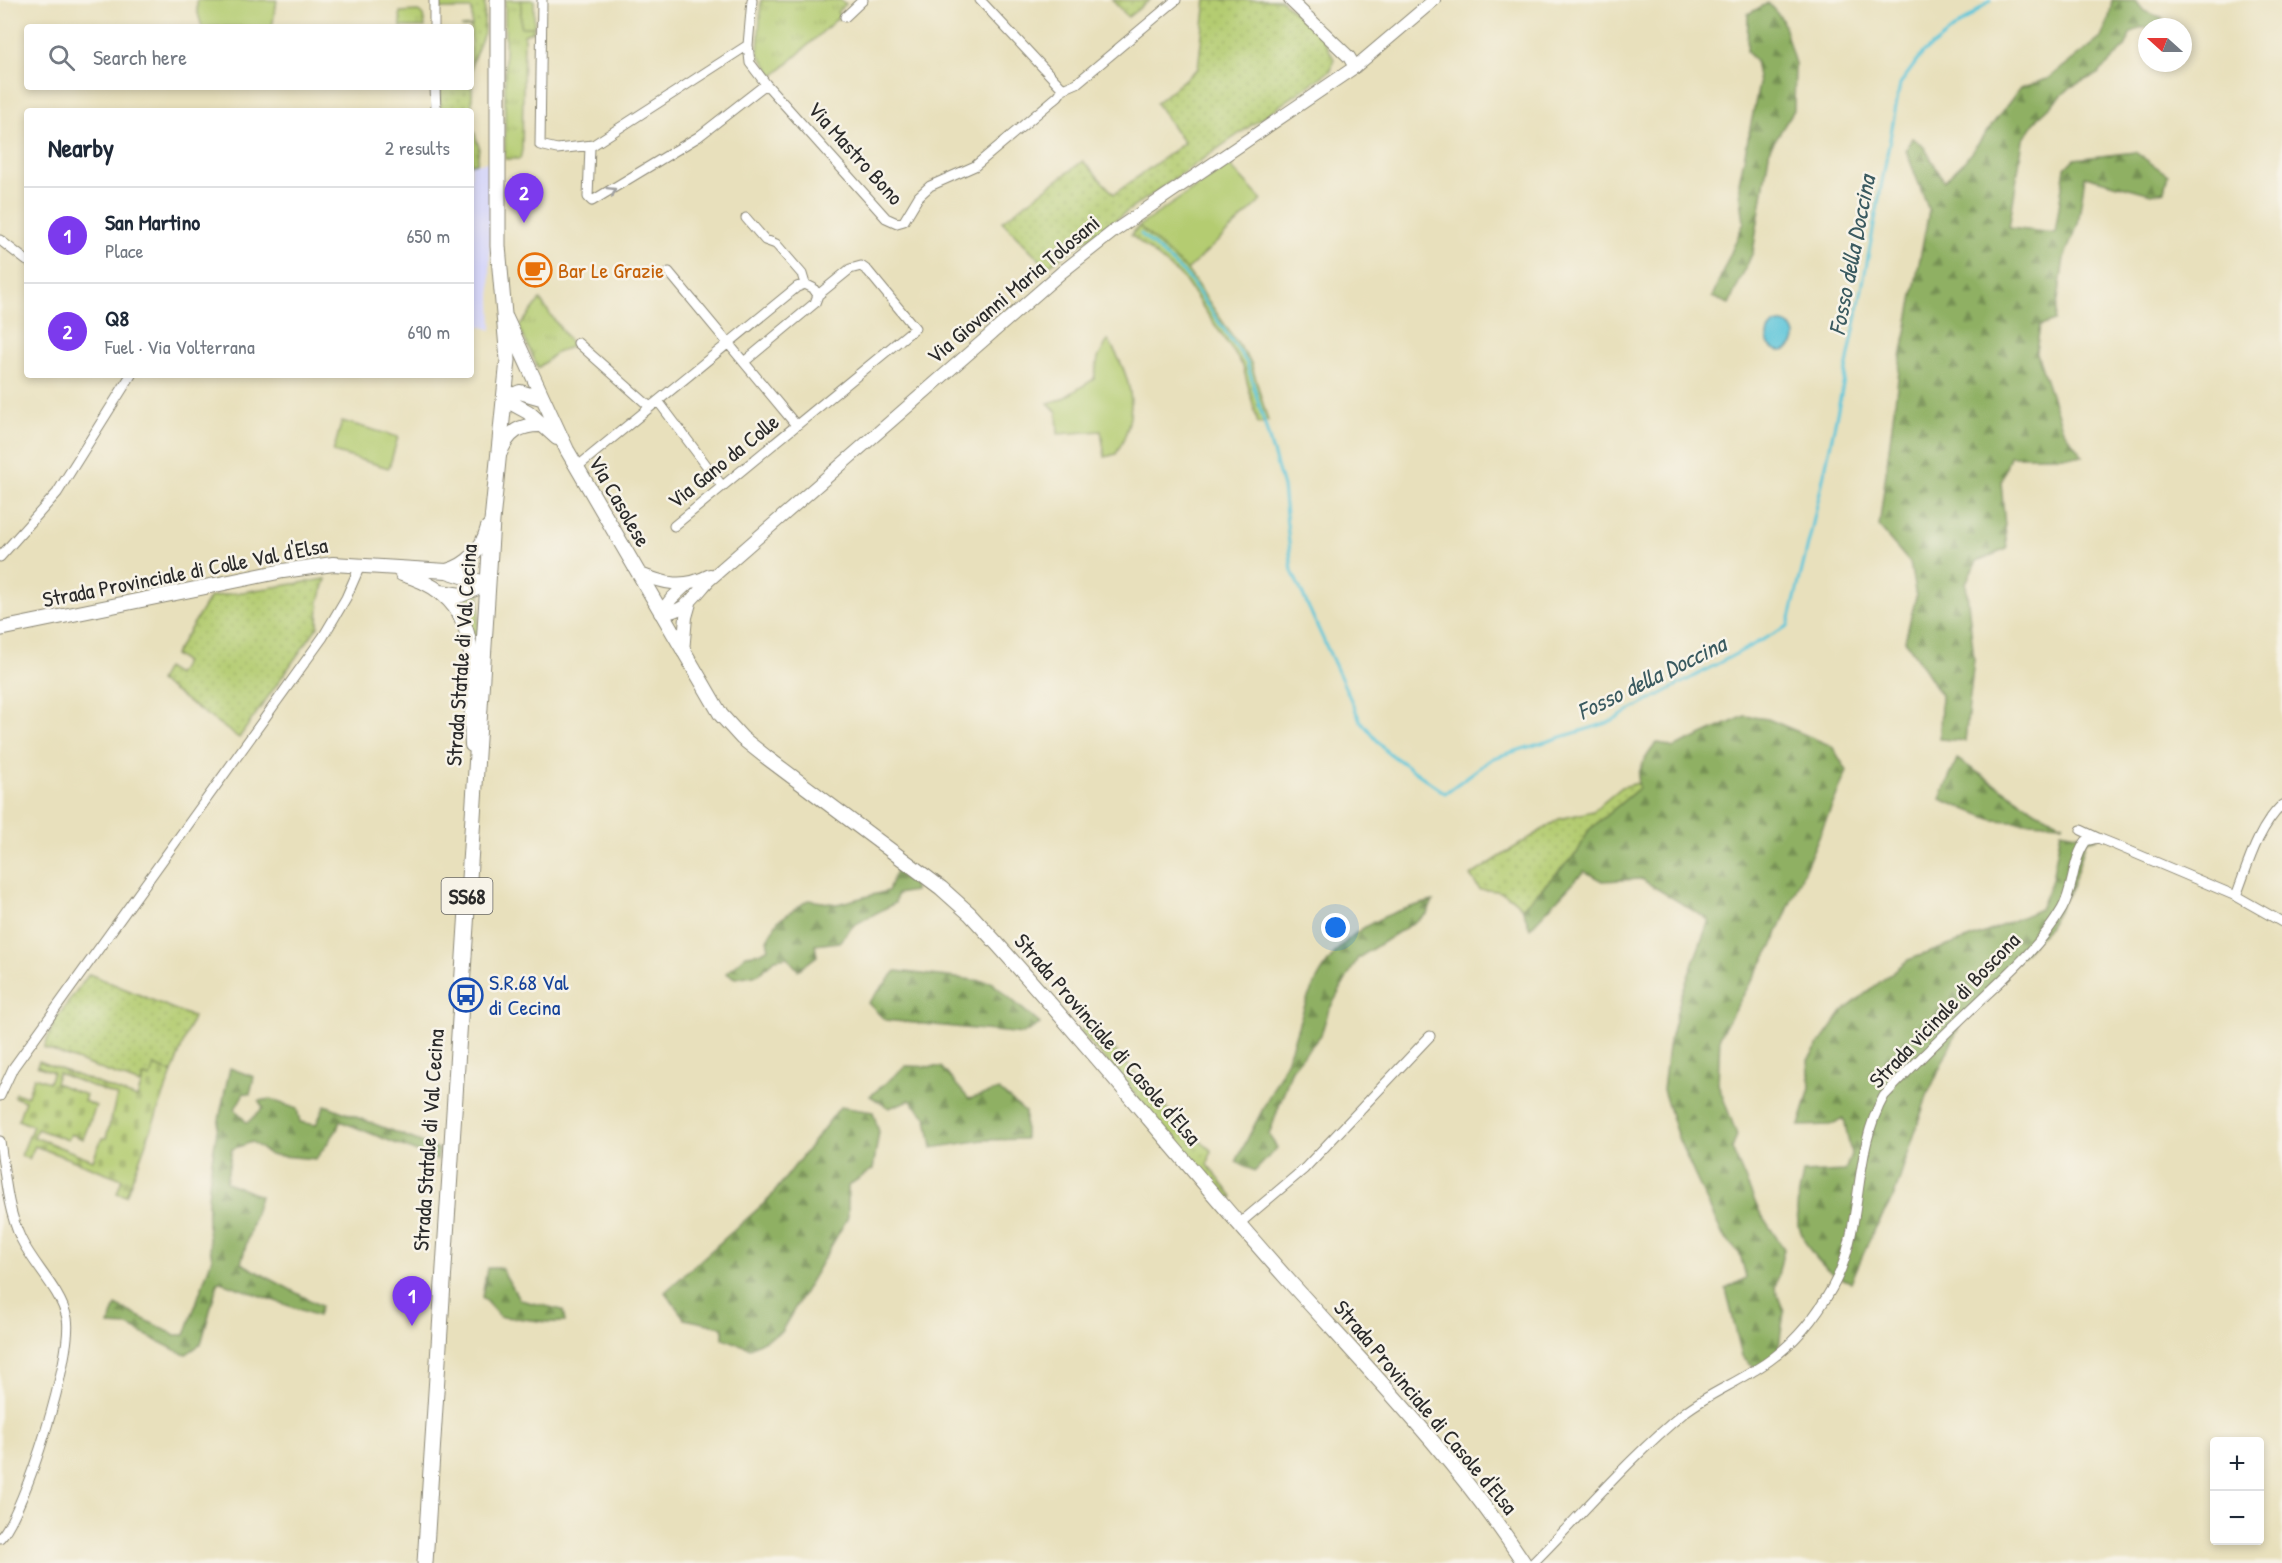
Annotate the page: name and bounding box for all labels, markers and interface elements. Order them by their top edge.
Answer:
north arrow [2138,18,2192,72]
search box [24,24,474,90]
icon: search [45,41,78,74]
text: Search here [93,42,187,72]
street label: Via Mastro Bono [801,95,911,211]
text: Nearby [48,130,114,165]
text: 2 results [385,134,450,161]
water label: Fosso della Doccina [1820,170,1883,337]
pin: 2 [504,174,544,223]
one-way arrow [606,186,616,198]
text: San Martino [105,207,200,237]
street label: Via Giovanni Maria Tolosani [920,208,1106,370]
text: 1 [64,222,71,249]
text: 650 m [406,222,450,249]
text: Place [105,237,144,264]
cafe icon: Bar Le Grazie [517,252,553,288]
place label: Bar Le Grazie [558,255,664,285]
text: Q8 [105,303,129,333]
text: 2 [63,318,72,345]
text: 690 m [408,318,450,345]
text: Fuel · Via Volterrana [105,333,255,360]
street label: Via Gano da Colle [661,407,785,515]
street label: Via Casolese [582,450,658,552]
street label: Strada Provinciale di Colle Val d'Elsa [40,530,331,614]
street label: Strada Statale di Val Cecina [438,543,484,767]
water label: Fosso della Doccina [1571,626,1733,727]
road number: SS68 [442,878,492,914]
your location [1321,913,1350,942]
street label: Strada vicinale di Boscona [1862,925,2026,1094]
street label: Strada Provinciale di Casole d'Elsa [1008,927,1209,1152]
place label: S.R.68 Val di Cecina [489,967,569,1022]
bus stop icon: S.R.68 Val di Cecina [448,977,484,1013]
street label: Strada Statale di Val Cecina [405,1028,451,1252]
pin: 1 [392,1276,432,1326]
street label: Strada Provinciale di Casole d'Elsa [1327,1293,1525,1521]
map controls [2210,1437,2264,1545]
button: + [2210,1437,2264,1491]
button: − [2210,1491,2264,1545]

